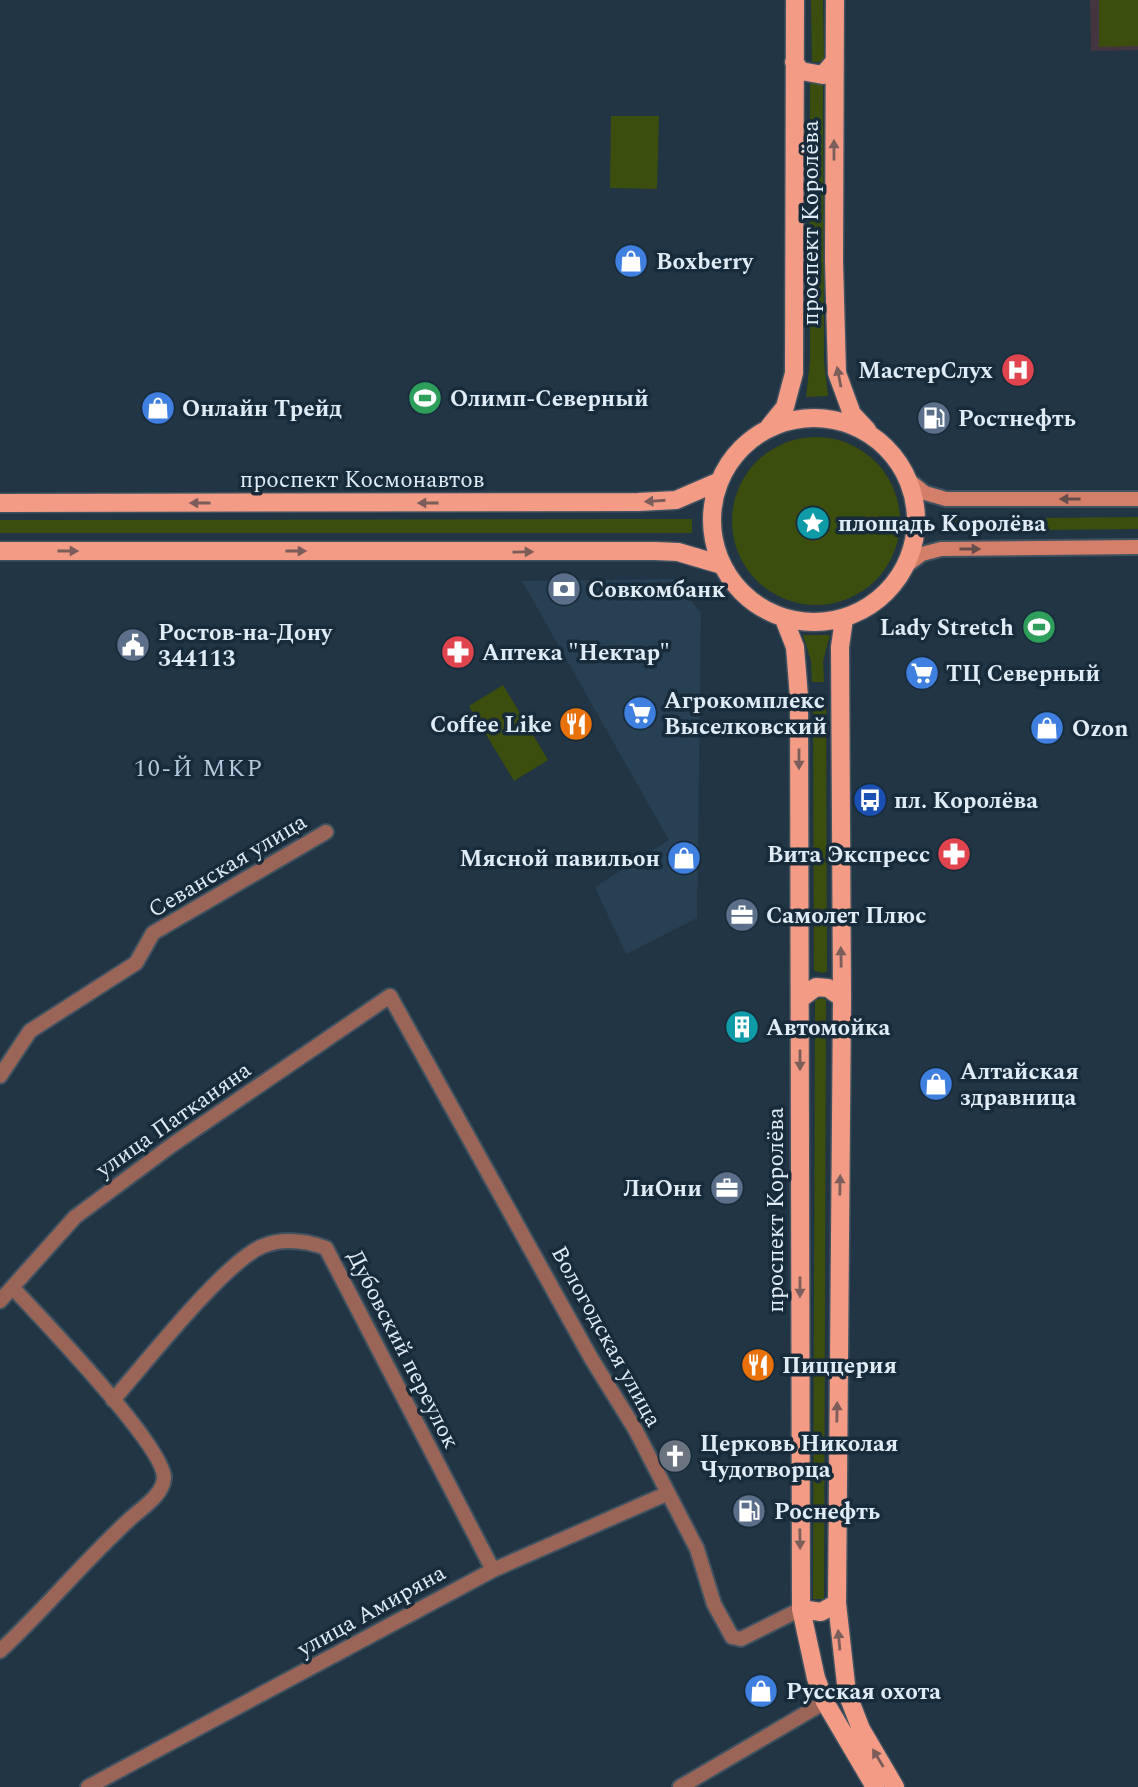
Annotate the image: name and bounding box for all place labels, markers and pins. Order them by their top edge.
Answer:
shop icon: Boxberry [612,242,650,280]
place label: Boxberry [656,245,754,280]
hospital icon: МастерСлух [999,351,1037,389]
place label: МастерСлух [858,354,993,389]
sports icon: Олимп-Северный [406,379,444,417]
place label: Олимп-Северный [450,382,649,417]
shop icon: Онлайн Трейд [139,389,177,427]
place label: Онлайн Трейд [182,392,342,427]
fuel station icon: Ростнефть [915,399,953,437]
place label: Ростнефть [958,402,1076,437]
place icon: площадь Королёва [794,504,832,542]
place label: площадь Королёва [838,507,1046,542]
bank icon: Совкомбанк [545,570,583,608]
place label: Совкомбанк [588,573,725,608]
sports icon: Lady Stretch [1020,608,1058,646]
place label: Lady Stretch [880,611,1014,646]
place label: Ростов-на-Дону 344113 [158,616,333,677]
public building icon: Ростов-на-Дону 344113 [114,626,152,664]
pharmacy icon: Аптека "Нектар" [439,633,477,671]
place label: Аптека "Нектар" [482,636,670,671]
supermarket icon: ТЦ Северный [903,654,941,692]
place label: ТЦ Северный [946,657,1100,692]
place label: Агрокомплекс Выселковский [664,684,827,745]
supermarket icon: Агрокомплекс Выселковский [621,694,659,732]
restaurant icon: Coffee Like [557,705,595,743]
place label: Coffee Like [430,708,552,743]
shop icon: Ozon [1028,709,1066,747]
place label: Ozon [1072,712,1128,747]
bus stop icon: пл. Королёва [851,781,889,819]
place label: пл. Королёва [894,784,1038,819]
pharmacy icon: Вита Экспресс [935,835,973,873]
place label: Вита Экспресс [767,838,930,873]
shop icon: Мясной павильон [665,839,703,877]
place label: Мясной павильон [459,842,660,877]
office icon: Самолет Плюс [723,896,761,934]
place label: Самолет Плюс [766,899,926,934]
building icon: Автомойка [723,1008,761,1046]
place label: Автомойка [766,1011,891,1046]
place label: Алтайская здравница [960,1055,1079,1116]
shop icon: Алтайская здравница [917,1065,955,1103]
office icon: ЛиОни [708,1169,746,1207]
place label: ЛиОни [623,1172,702,1207]
restaurant icon: Пиццерия [739,1346,777,1384]
place label: Пиццерия [782,1349,897,1384]
place label: Церковь Николая Чудотворца [700,1427,898,1488]
church icon: Церковь Николая Чудотворца [656,1437,694,1475]
fuel station icon: Роснефть [730,1492,768,1530]
place label: Роснефть [774,1495,880,1530]
shop icon: Русская охота [742,1672,780,1710]
place label: Русская охота [786,1675,941,1710]

